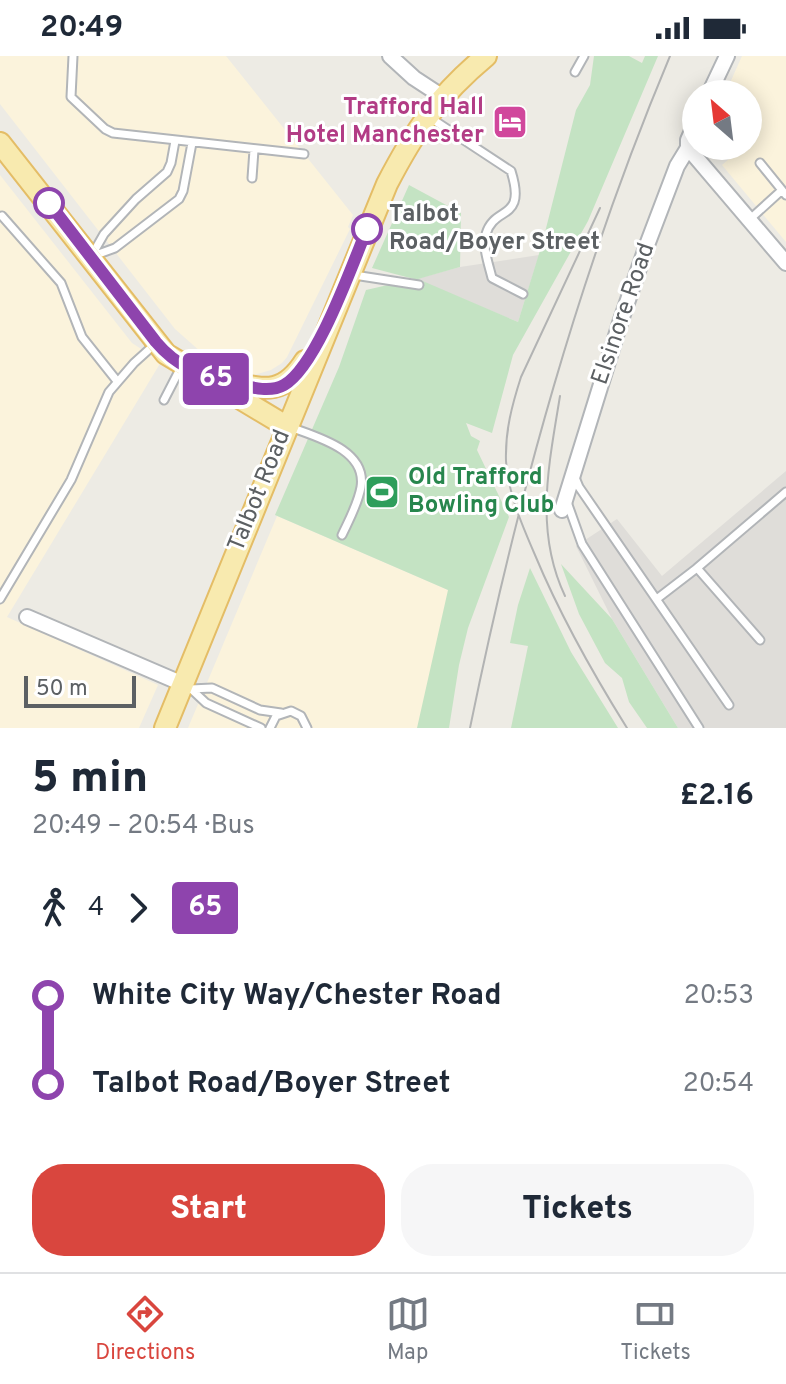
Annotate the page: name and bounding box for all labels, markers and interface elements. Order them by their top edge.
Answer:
text: 20:49 [40,10,123,47]
north arrow [682,80,762,160]
map controls [682,80,762,160]
place label: Trafford Hall Hotel Manchester [286,93,484,151]
hotel icon: Trafford Hall Hotel Manchester [491,103,529,141]
unlabelled marker [34,188,64,218]
place label: Talbot Road/Boyer Street [389,200,600,258]
marker: Talbot Road/Boyer Street [352,214,382,244]
street label: Elsinore Road [586,239,662,389]
line badge: 65 [180,353,252,405]
text: 65 [199,361,233,397]
street label: Talbot Road [222,426,298,556]
place label: Old Trafford Bowling Club [408,463,554,521]
sports icon: Old Trafford Bowling Club [363,473,401,511]
scale bar [24,672,136,708]
text: 50 m [36,676,88,703]
text: 5 min [32,752,148,808]
text: £2.16 [680,778,754,815]
text: 20:49 – 20:54 · Bus [32,810,255,843]
icon: walk [32,886,76,930]
icon: forward [116,886,160,930]
text: 65 [188,890,222,926]
text: 4 [88,892,104,925]
text: White City Way/Chester Road [92,978,502,1015]
text: 20:53 [684,980,754,1013]
text: Talbot Road/Boyer Street [92,1066,451,1103]
text: 20:54 [683,1068,754,1101]
button: Start [32,1164,385,1256]
button: Tickets [401,1164,754,1256]
tab: Directions [95,1292,195,1367]
tab: Map [386,1292,430,1367]
tab: Tickets [620,1292,691,1367]

